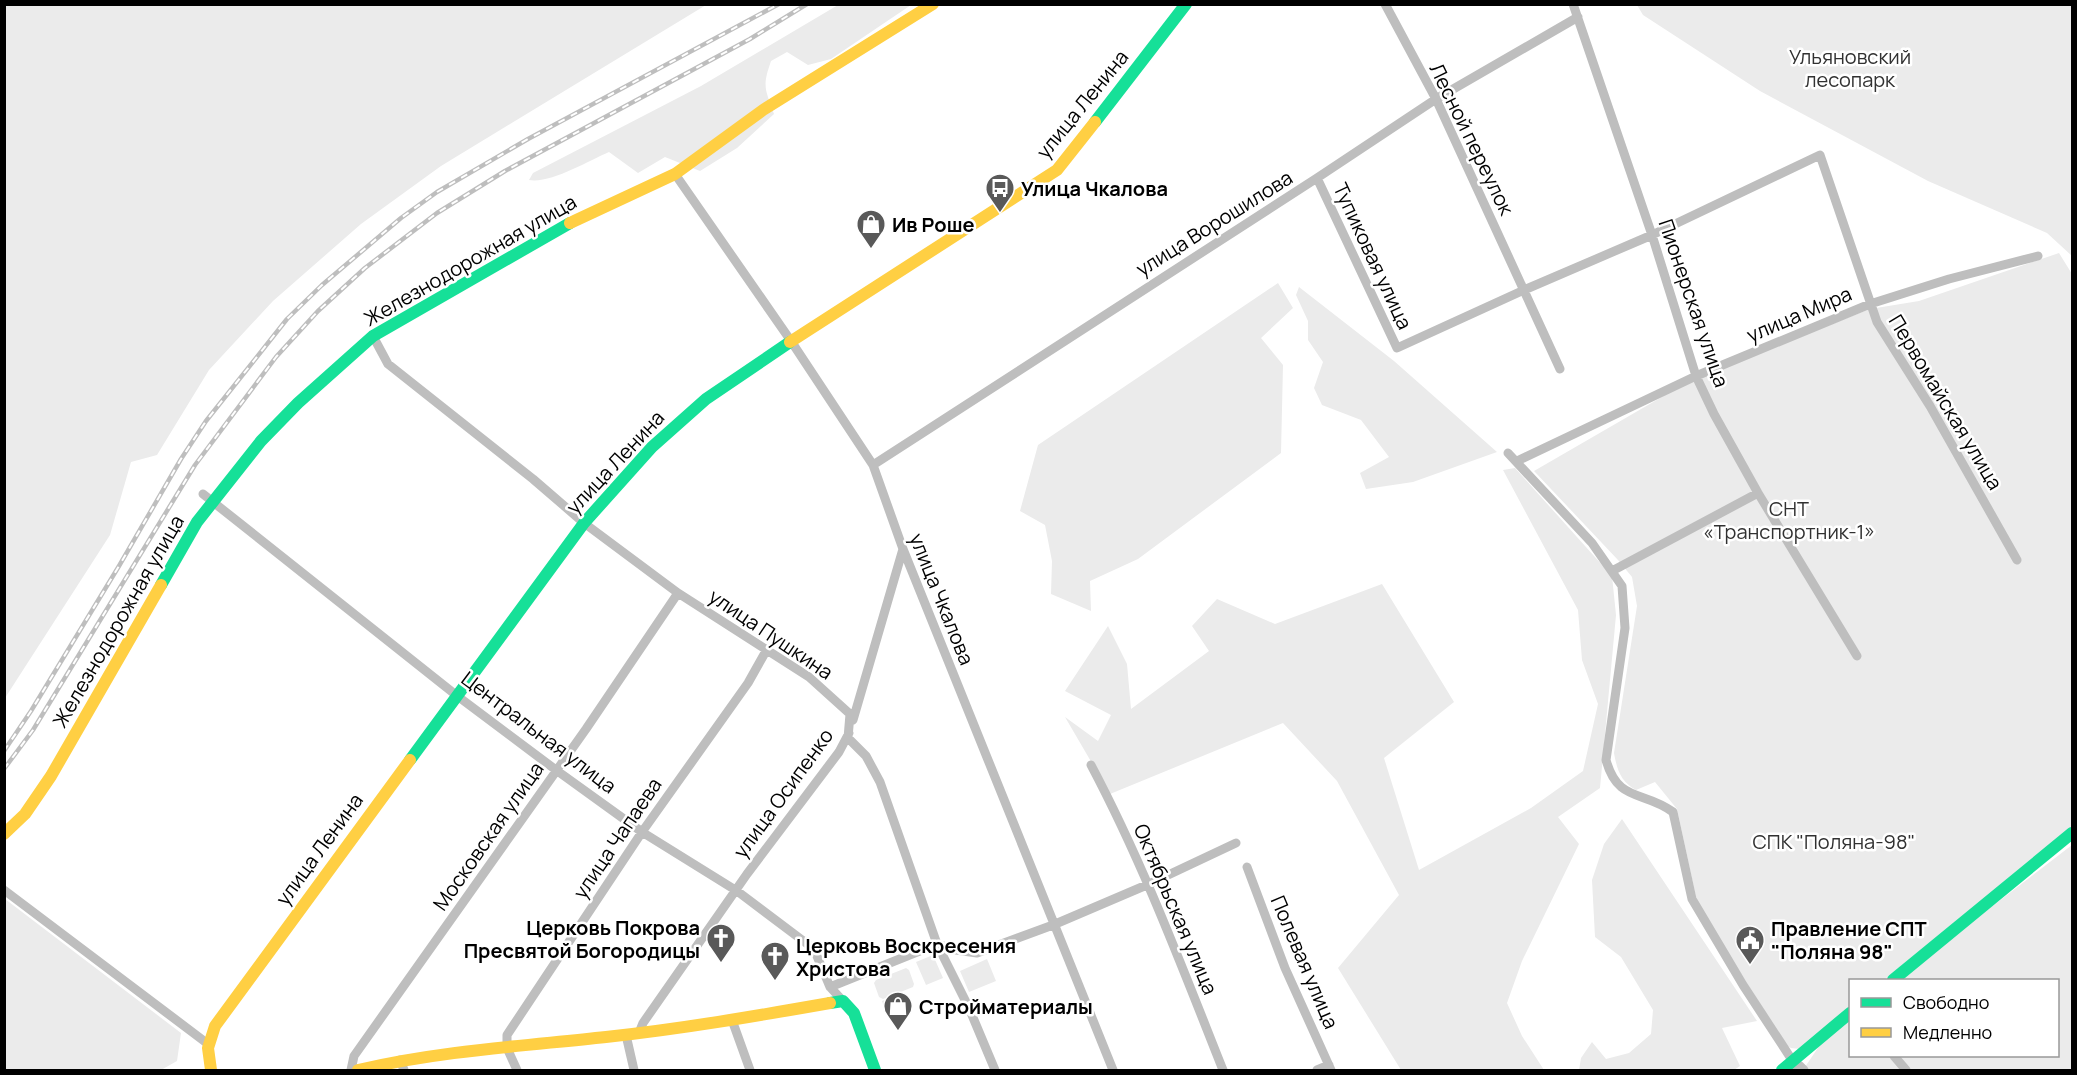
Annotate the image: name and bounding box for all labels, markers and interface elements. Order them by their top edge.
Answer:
park label: Ульяновский лесопарк [1789,43,1911,93]
street label: улица Ленина [1030,44,1134,164]
street label: Лесной переулок [1424,59,1521,220]
street label: улица Ворошилова [1131,164,1297,282]
bus stop icon: Улица Чкалова [984,172,1016,214]
place label: Улица Чкалова [1021,175,1168,202]
street label: Тупиковая улица [1327,178,1419,334]
street label: Железнодорожная улица [359,188,581,332]
shop icon: Ив Роше [855,208,887,250]
place label: Ив Роше [892,211,975,238]
street label: Пионерская улица [1653,215,1735,391]
street label: улица Мира [1742,280,1856,348]
street label: Первомайская улица [1883,309,2009,495]
street label: улица Ленина [560,404,670,520]
park label: СНТ «Транспортник-1» [1703,495,1875,545]
street label: Железнодорожная улица [46,510,190,732]
street label: улица Чкалова [903,529,981,669]
street label: улица Пушкина [704,582,838,686]
street label: Центральная улица [456,665,622,799]
street label: улица Осипенко [727,723,839,863]
street label: Московская улица [427,756,549,916]
street label: улица Чапаева [567,772,667,904]
street label: улица Ленина [269,788,369,910]
street label: Октябрьская улица [1128,819,1224,999]
park label: СПК "Поляна-98" [1753,828,1915,855]
street label: Полевая улица [1265,891,1345,1033]
place label: Церковь Покрова Пресвятой Богородицы [464,914,700,964]
place label: Правление СПТ "Поляна 98" [1771,915,1927,965]
church icon: Церковь Покрова Пресвятой Богородицы [705,922,737,964]
public building icon: Правление СПТ "Поляна 98" [1734,924,1766,966]
place label: Церковь Воскресения Христова [796,932,1016,982]
church icon: Церковь Воскресения Христова [759,940,791,982]
legend [1849,979,2059,1057]
shop icon: Стройматериалы [882,990,914,1032]
text: Свободно [1903,990,1989,1014]
place label: Стройматериалы [919,993,1093,1020]
text: Медленно [1903,1020,1992,1044]

